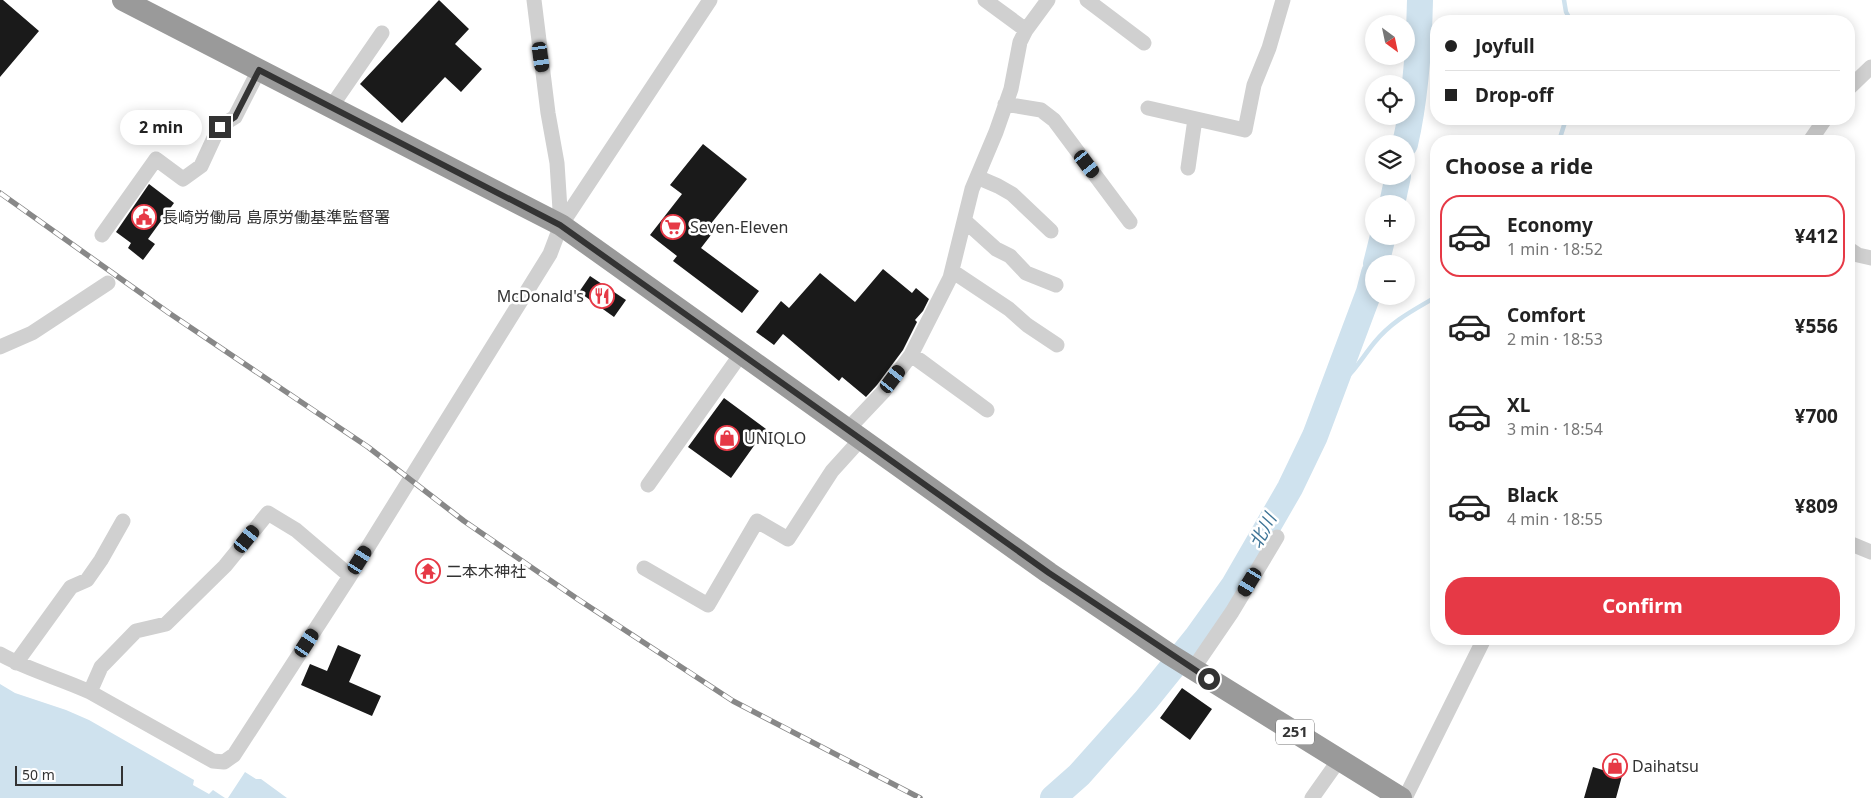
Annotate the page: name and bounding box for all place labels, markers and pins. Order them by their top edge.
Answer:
public building icon: 長崎労働局 島原労働基準監督署 [131,204,157,230]
place label: 長崎労働局 島原労働基準監督署 [162,206,390,228]
supermarket icon: Seven-Eleven [660,214,686,240]
place label: Seven-Eleven [690,216,788,238]
restaurant icon: McDonald's [589,283,615,309]
place label: McDonald's [497,285,584,307]
shop icon: UNIQLO [714,425,740,451]
place label: UNIQLO [744,427,806,449]
temple icon: 二本木神社 [415,558,441,584]
place label: 二本木神社 [446,560,526,582]
shop icon: Daihatsu [1602,753,1628,779]
place label: Daihatsu [1632,755,1699,777]

